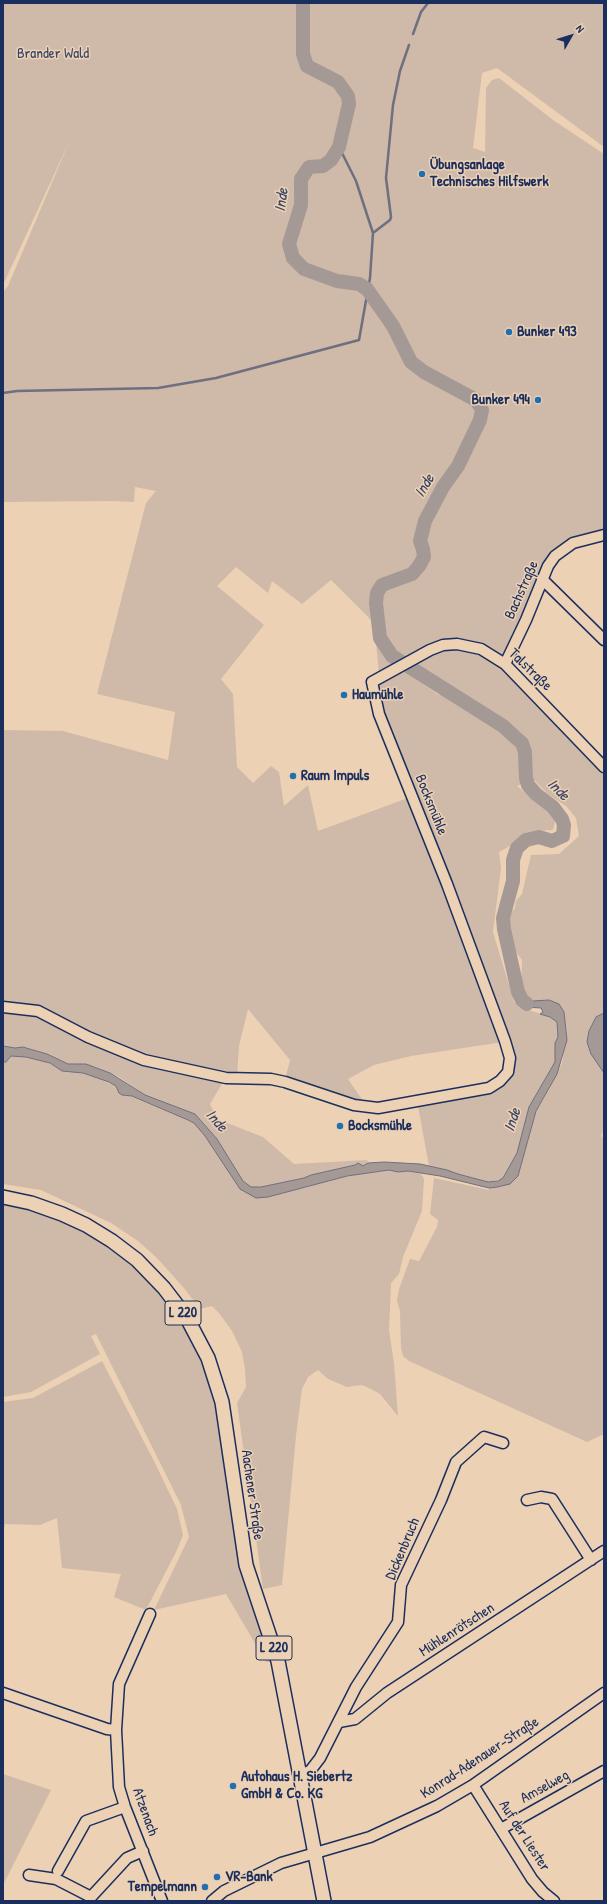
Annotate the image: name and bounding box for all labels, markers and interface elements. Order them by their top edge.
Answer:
north arrow [551,16,591,56]
text: N [573,22,588,35]
park label: Brander Wald [17,45,89,63]
place label: Übungsanlage Technisches Hilfswerk [430,156,549,191]
marker: Übungsanlage Technisches Hilfswerk [417,169,427,179]
water label: Inde [271,187,293,213]
place label: Bunker 493 [517,323,577,341]
marker: Bunker 493 [504,327,514,337]
place label: Bunker 494 [471,391,530,409]
marker: Bunker 494 [533,395,543,405]
water label: Inde [411,471,439,501]
street label: Bachstraße [501,558,543,622]
street label: Talstraße [505,645,555,695]
place label: Haumühle [352,686,403,704]
marker: Haumühle [339,690,349,700]
place label: Raum Impuls [301,767,369,785]
marker: Raum Impuls [288,771,298,781]
street label: Bocksmühle [411,772,451,838]
water label: Inde [543,775,573,805]
water label: Inde [201,1106,231,1136]
water label: Inde [500,1106,526,1134]
place label: Bocksmühle [348,1117,412,1135]
marker: Bocksmühle [335,1121,345,1131]
road number: L 220 [165,1301,201,1325]
street label: Aachener Straße [237,1449,267,1541]
street label: Dickenbruch [382,1515,424,1583]
street label: Mühlenrötschen [416,1599,498,1661]
road number: L 220 [256,1636,292,1660]
street label: Konrad-Adenauer-Straße [417,1713,543,1803]
street label: Amselweg [518,1766,572,1808]
place label: Autohaus H. Siebertz GmbH & Co. KG [241,1768,352,1803]
marker: Autohaus H. Siebertz GmbH & Co. KG [228,1781,238,1791]
street label: Atzenach [128,1786,162,1838]
street label: Auf der Liester [494,1797,554,1875]
place label: VR-Bank [225,1868,273,1886]
marker: VR-Bank [212,1872,222,1882]
place label: Tempelmann [128,1878,197,1896]
marker: Tempelmann [200,1882,210,1892]

